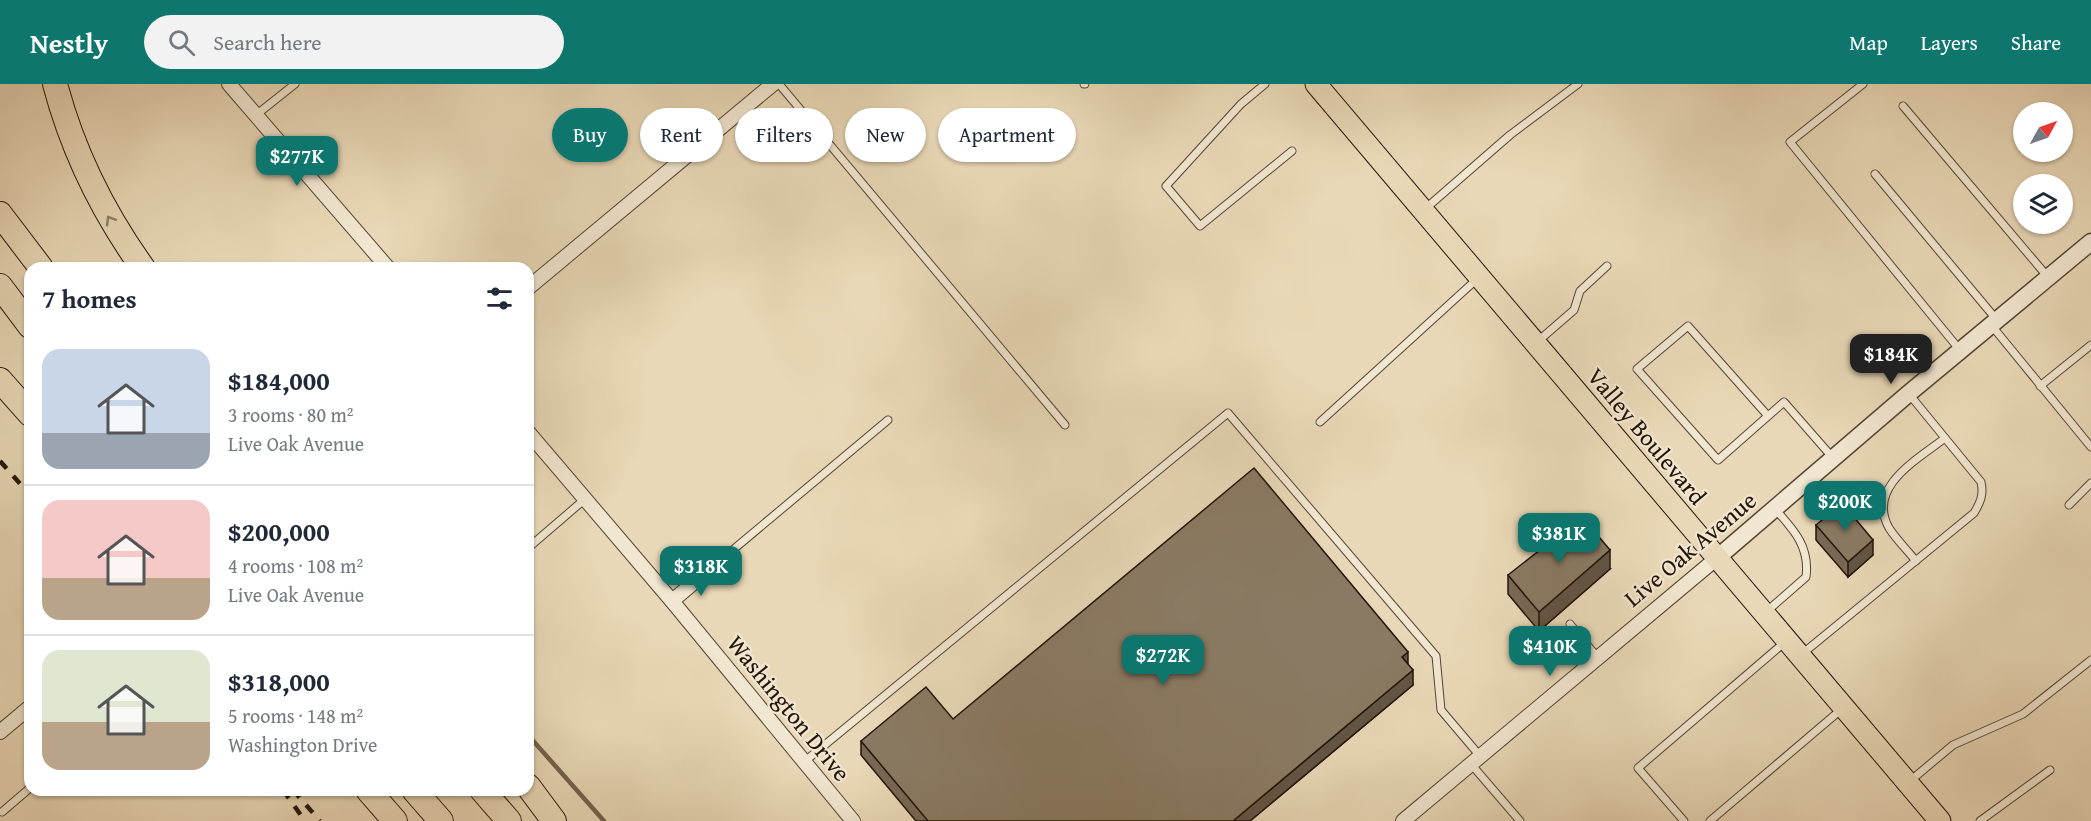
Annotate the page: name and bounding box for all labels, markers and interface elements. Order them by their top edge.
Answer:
search box [144,15,564,69]
text: Nestly [30,22,108,63]
icon: search [165,26,198,59]
text: Search here [213,26,322,58]
text: Map [1849,27,1888,58]
text: Layers [1921,27,1978,58]
text: Share [2011,27,2061,58]
north arrow [2013,102,2073,162]
map controls [2013,102,2073,234]
chip: Buy [552,108,628,162]
chip: Rent [640,108,723,162]
chip: Filters [735,108,833,162]
chip: New [845,108,926,162]
chip: Apartment [938,108,1076,162]
pin: $277K [255,136,339,187]
text: $277K [270,141,324,170]
button: layers [2013,174,2073,234]
one-way arrow [106,216,118,226]
text: 7 homes [42,279,137,318]
icon: filters [483,282,516,315]
pin: $184K [1849,334,1933,385]
text: $184K [1864,339,1918,368]
street label: Valley Boulevard [1579,360,1715,512]
text: $184,000 [228,361,330,400]
icon: home [90,373,162,445]
text: 3 rooms · 80 m² [228,400,354,429]
text: Live Oak Avenue [228,429,364,458]
pin: $200K [1803,481,1887,532]
street label: Live Oak Avenue [1616,483,1764,615]
text: $200K [1818,486,1872,515]
text: $200,000 [228,512,330,551]
pin: $381K [1517,513,1601,564]
text: $381K [1532,518,1586,547]
icon: home [90,524,162,596]
pin: $318K [659,546,743,597]
text: 4 rooms · 108 m² [228,551,363,580]
text: $318K [674,551,728,580]
text: Live Oak Avenue [228,580,364,609]
pin: $410K [1508,626,1592,677]
street label: Washington Drive [719,627,859,789]
text: $410K [1523,631,1577,660]
pin: $272K [1121,635,1205,686]
text: $272K [1136,640,1190,669]
text: $318,000 [228,662,330,701]
icon: home [90,674,162,746]
text: 5 rooms · 148 m² [228,701,363,730]
text: Washington Drive [228,730,377,759]

